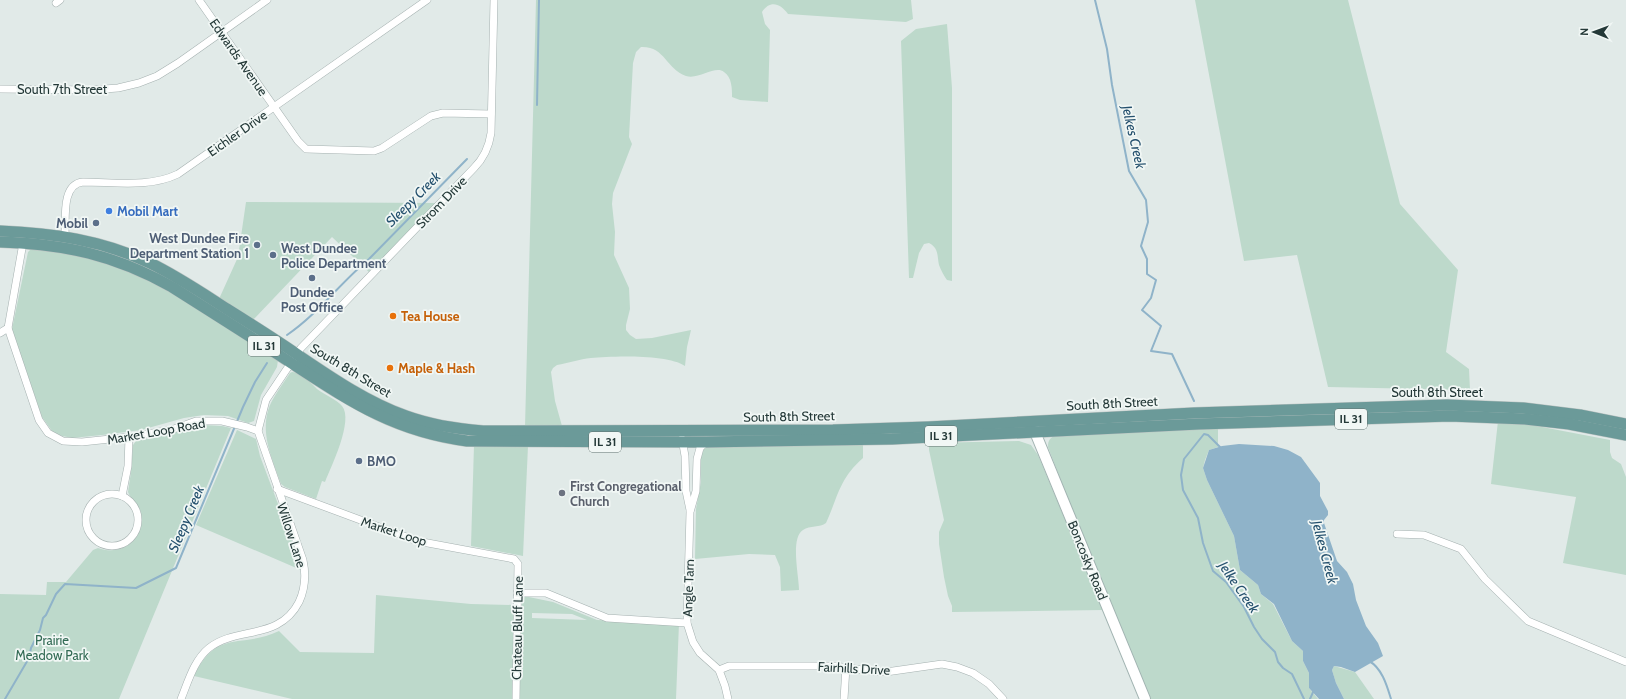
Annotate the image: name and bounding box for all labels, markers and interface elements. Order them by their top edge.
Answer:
north arrow [1574,12,1614,52]
street label: Edwards Avenue [206,15,272,99]
text: N [1577,28,1591,36]
street label: South 7th Street [17,81,108,97]
water label: Jelkes Creek [1118,102,1150,172]
street label: Eichler Drive [204,106,270,159]
water label: Sleepy Creek [382,167,445,230]
street label: Strom Drive [412,172,470,231]
place label: Mobil Mart [117,203,178,219]
marker: Mobil Mart [104,206,114,216]
place label: Mobil [56,215,89,231]
marker: Mobil [91,218,101,228]
place label: West Dundee Fire Department Station 1 [130,230,249,261]
marker: West Dundee Fire Department Station 1 [252,240,262,250]
place label: West Dundee Police Department [281,240,387,271]
marker: West Dundee Police Department [268,250,278,260]
marker: Dundee Post Office [307,273,317,283]
place label: Dundee Post Office [281,284,343,315]
place label: Tea House [401,308,460,324]
marker: Tea House [388,311,398,321]
road number: IL 31 [248,336,280,356]
street label: South 8th Street [308,340,395,401]
place label: Maple & Hash [398,360,475,376]
marker: Maple & Hash [385,363,395,373]
street label: South 8th Street [1391,384,1483,400]
street label: South 8th Street [1066,393,1159,413]
street label: South 8th Street [743,407,836,425]
road number: IL 31 [1335,409,1367,429]
street label: Market Loop Road [106,414,206,448]
road number: IL 31 [925,426,957,446]
road number: IL 31 [589,432,621,452]
place label: BMO [367,453,396,469]
marker: BMO [354,456,364,466]
place label: First Congregational Church [570,478,682,509]
water label: Sleepy Creek [164,482,209,555]
marker: First Congregational Church [557,488,567,498]
street label: Willow Lane [274,501,310,570]
street label: Market Loop [359,513,429,549]
water label: Jelkes Creek [1307,517,1342,587]
street label: Boncosky Road [1065,518,1111,602]
water label: Jelke Creek [1213,556,1264,617]
street label: Angle Tarn [679,559,697,617]
street label: Chateau Bluff Lane [508,576,526,680]
park label: Prairie Meadow Park [15,632,89,663]
street label: Fairhills Drive [817,658,891,678]

